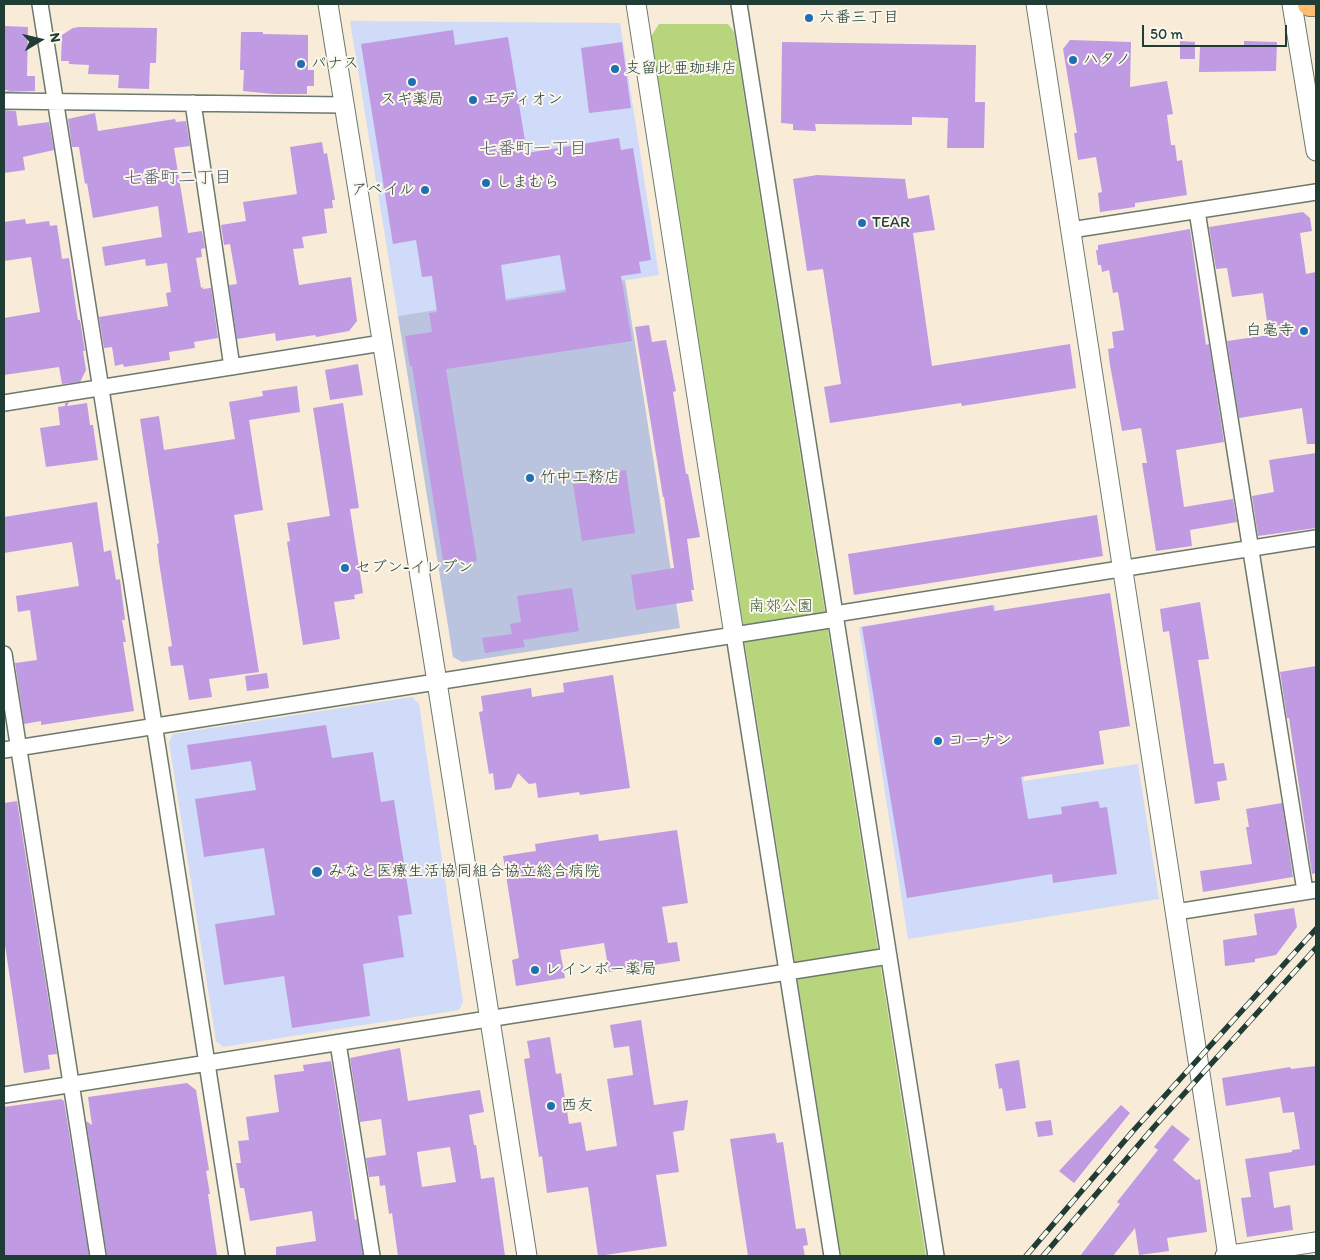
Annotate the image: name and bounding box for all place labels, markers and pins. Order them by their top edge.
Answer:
place label: 六番三丁目 [819,8,899,28]
marker: 六番三丁目 [803,12,815,24]
place label: ハタノ [1083,50,1131,70]
place label: パナス [311,54,359,74]
marker: ハタノ [1067,54,1079,66]
marker: パナス [295,58,307,70]
place label: 支留比亜珈琲店 [625,59,737,79]
marker: 支留比亜珈琲店 [609,63,621,75]
marker: スギ薬局 [406,76,418,88]
place label: スギ薬局 [380,90,444,110]
place label: エディオン [483,90,563,110]
marker: エディオン [467,94,479,106]
place label: しまむら [496,173,560,193]
marker: しまむら [480,177,492,189]
place label: アベイル [351,180,415,200]
marker: アベイル [419,184,431,196]
place label: TEAR [872,213,910,233]
marker: TEAR [856,217,868,229]
place label: 白毫寺 [1246,321,1294,341]
marker: 白毫寺 [1298,325,1310,337]
place label: 竹中工務店 [540,468,620,488]
marker: 竹中工務店 [524,472,536,484]
place label: セブン-イレブン [355,558,473,578]
marker: セブン-イレブン [339,562,351,574]
place label: コーナン [948,731,1012,751]
marker: コーナン [932,735,944,747]
place label: みなと医療生活協同組合協立総合病院 [328,862,600,882]
marker: みなと医療生活協同組合協立総合病院 [310,865,324,879]
place label: レインボー薬局 [545,960,657,980]
marker: レインボー薬局 [529,964,541,976]
place label: 西友 [561,1096,593,1116]
marker: 西友 [545,1100,557,1112]

